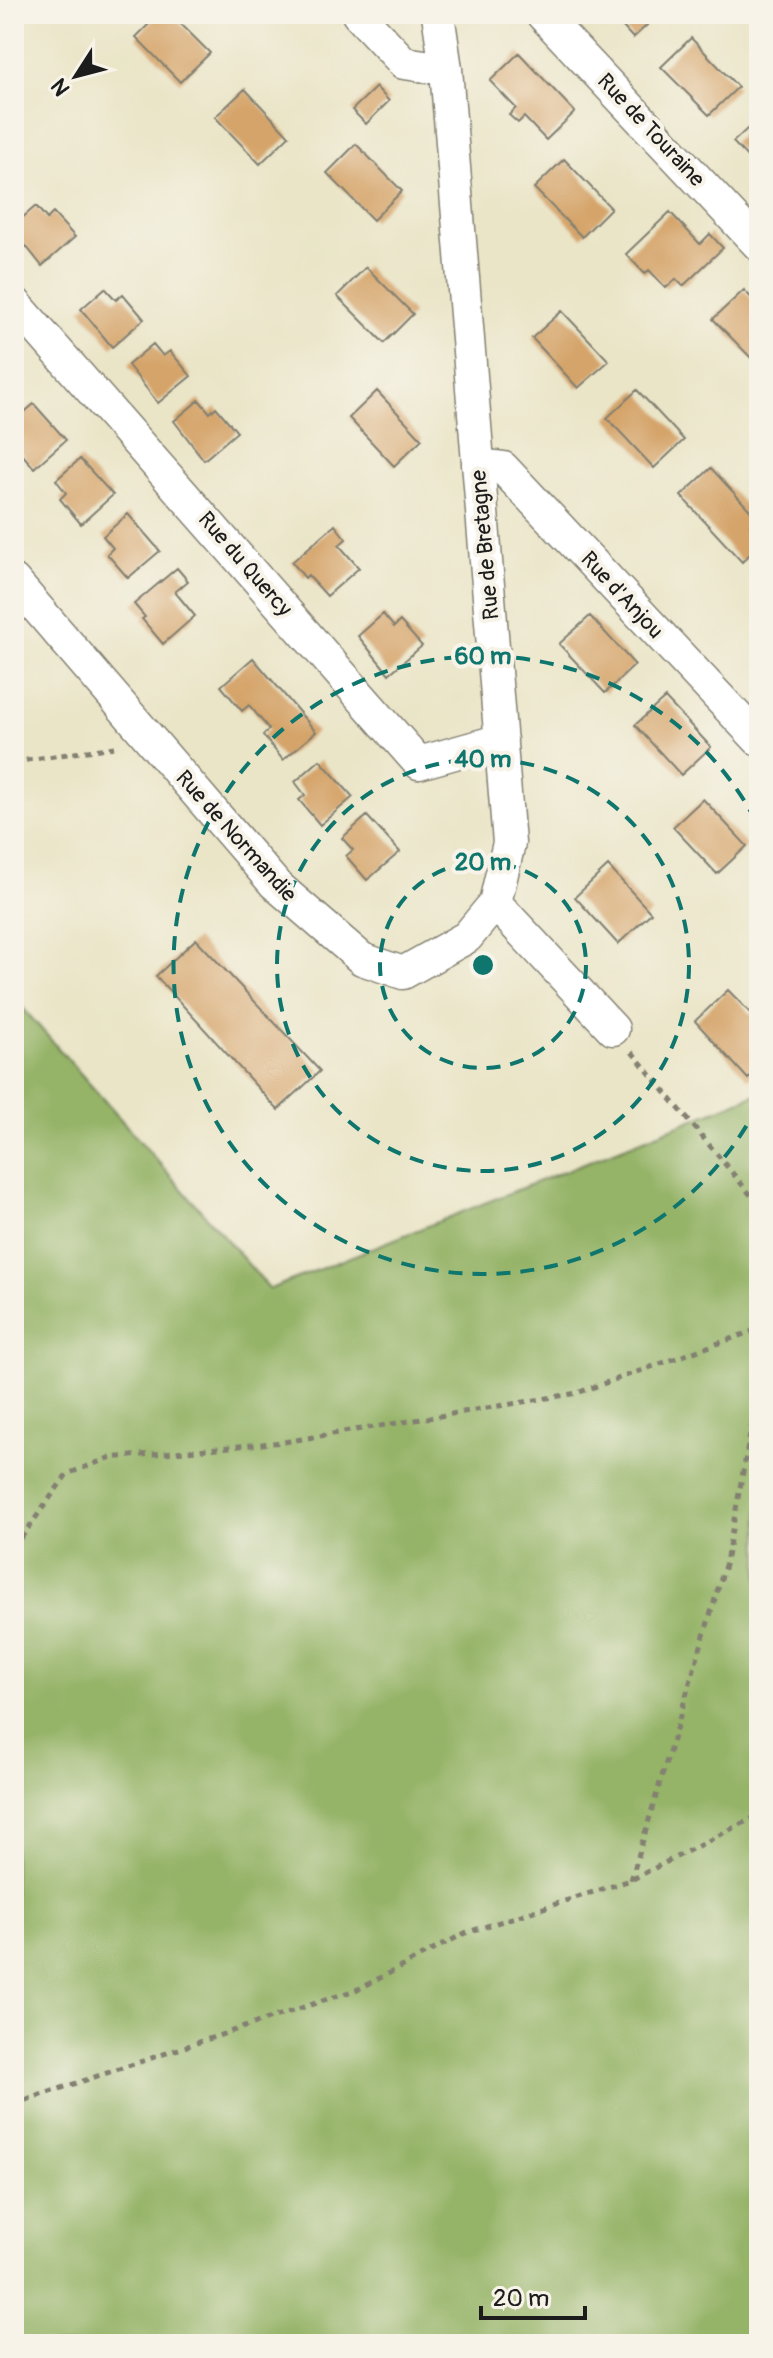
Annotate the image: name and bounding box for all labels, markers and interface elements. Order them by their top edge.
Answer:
north arrow [36,36,116,116]
street label: Rue de Touraine [591,67,711,193]
text: N [45,73,76,101]
street label: Rue de Bretagne [464,469,505,621]
street label: Rue du Quercy [192,506,298,622]
street label: Rue d'Anjou [575,546,669,644]
text: 60 m [455,642,511,671]
text: 40 m [455,745,511,774]
street label: Rue de Normandie [169,764,303,908]
text: 20 m [455,848,511,877]
centre of rings [469,951,497,979]
scale bar [481,2270,585,2320]
text: 20 m [493,2284,549,2313]

